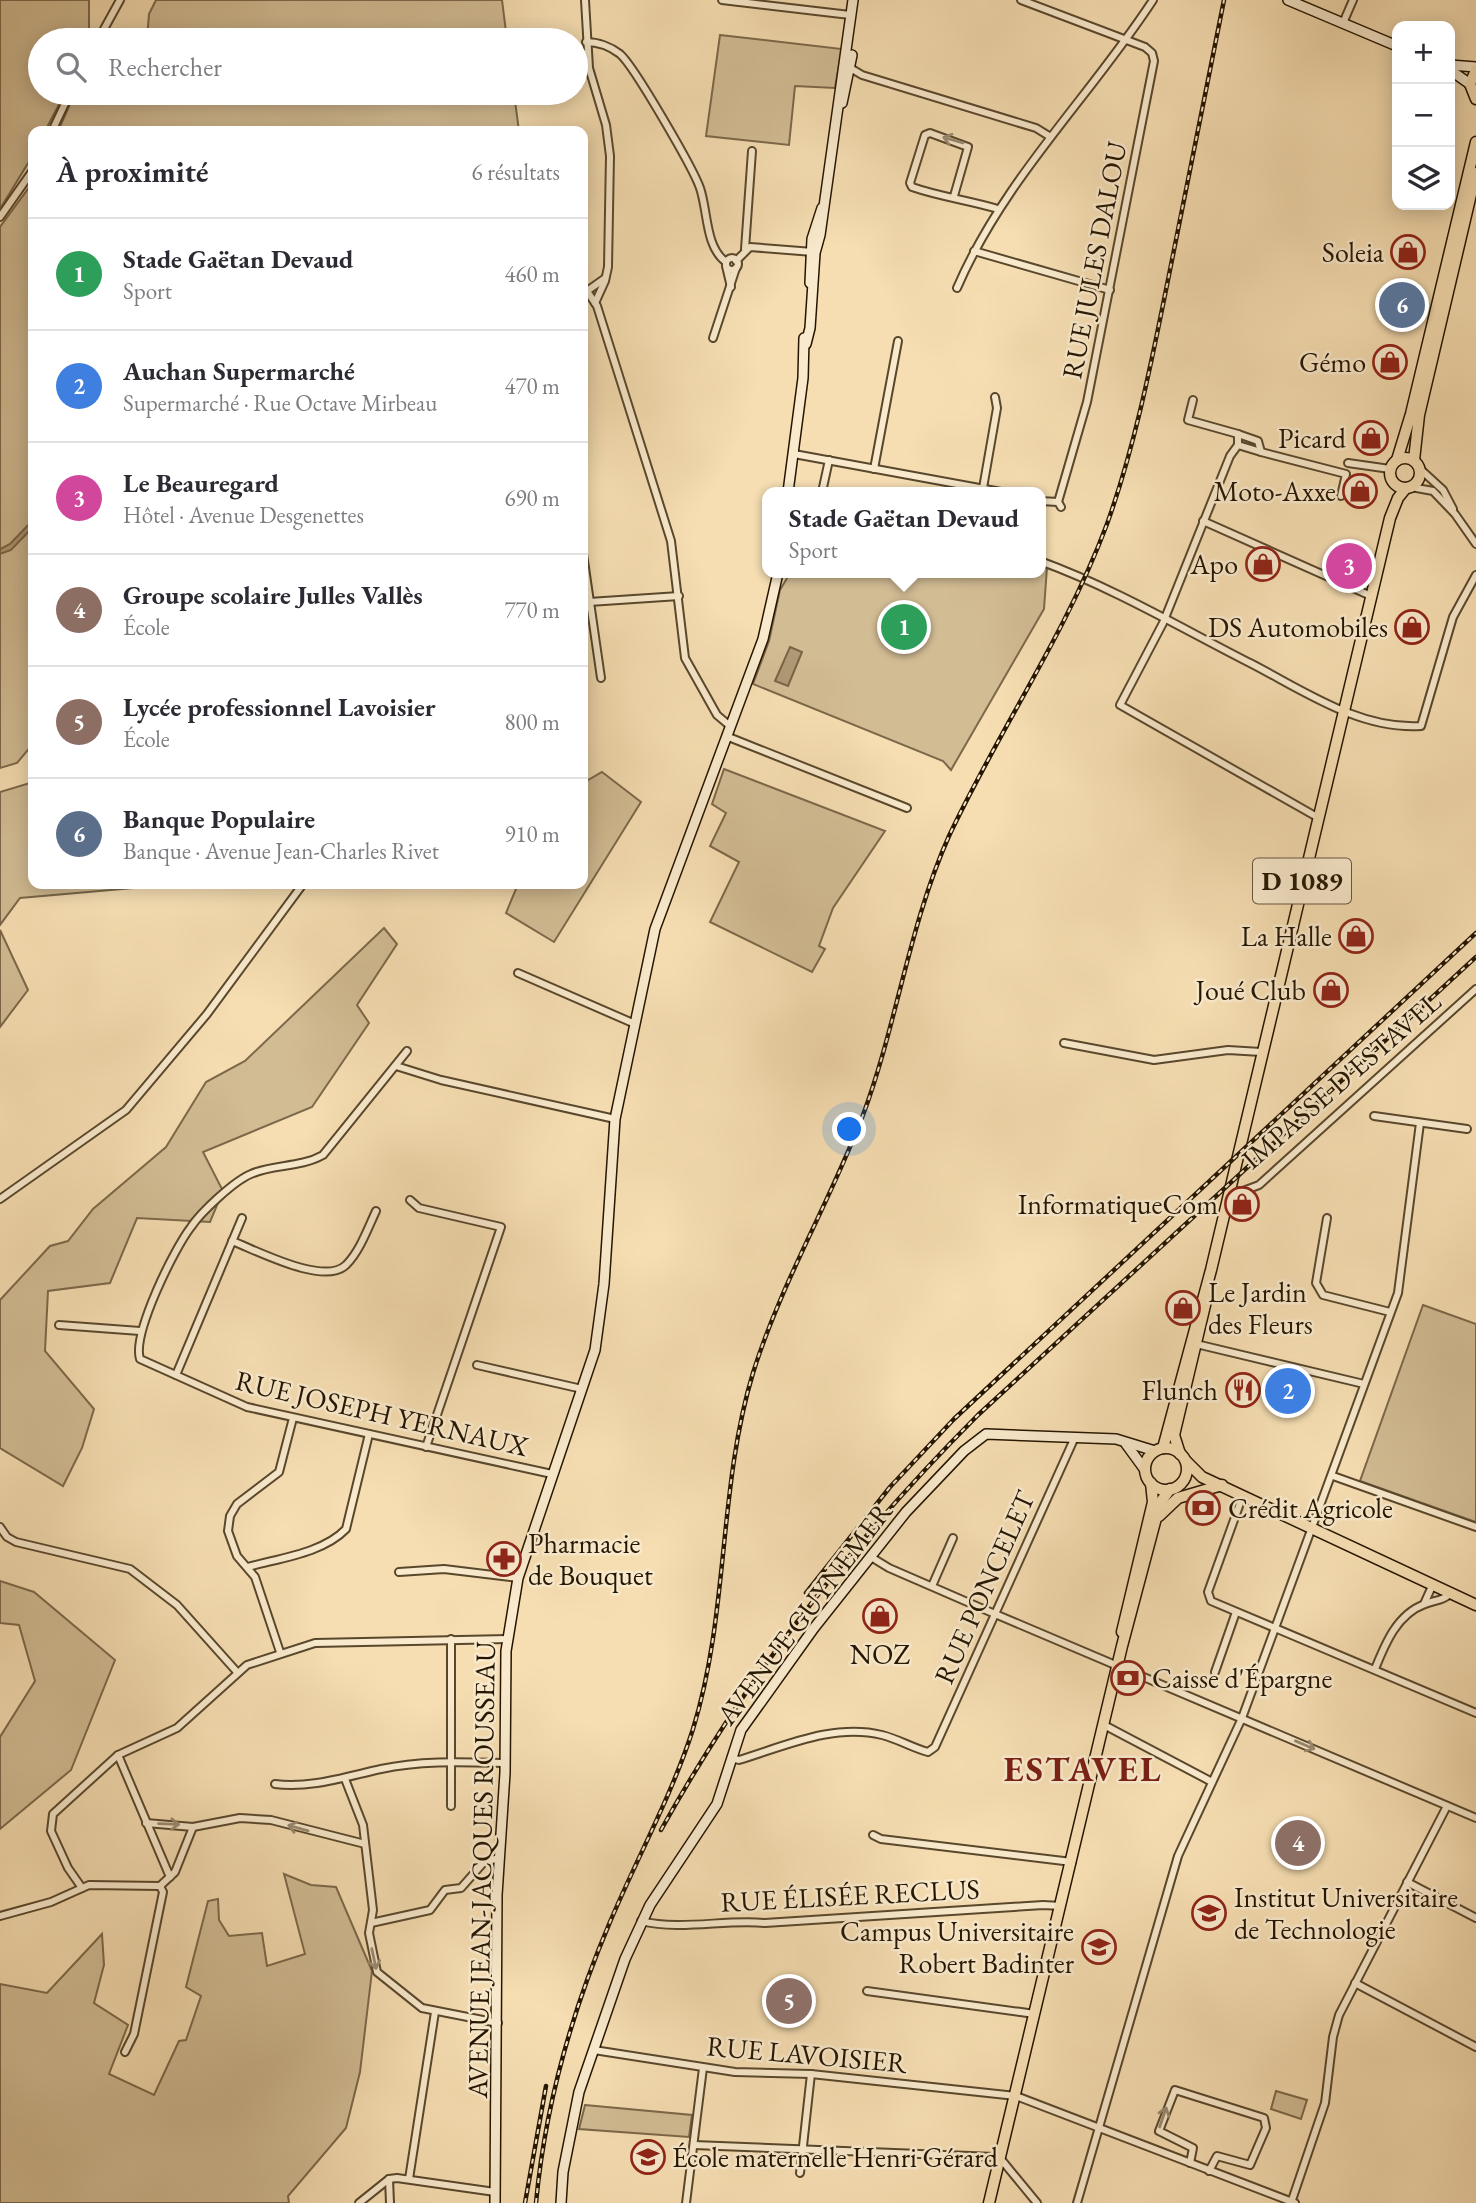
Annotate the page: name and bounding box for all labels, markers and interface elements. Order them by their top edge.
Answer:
map controls [1392,21,1455,210]
button: + [1392,21,1455,84]
search box [28,28,588,105]
icon: search [52,48,90,86]
text: Rechercher [108,50,222,84]
button: − [1392,84,1455,147]
one-way arrow [942,132,964,145]
street label: RUE JULES DALOU [1053,138,1135,382]
button: layers [1392,147,1455,210]
text: À proximité [56,152,208,191]
text: 6 résultats [472,157,560,187]
shop icon: Soleia [1389,233,1427,271]
place label: Soleia [1322,234,1385,270]
text: Stade Gaëtan Devaud [123,242,353,276]
text: 1 [73,259,85,289]
text: 460 m [504,259,560,289]
text: Sport [123,276,172,306]
pin: 6 [1379,279,1425,331]
shop icon: Gémo [1371,343,1409,381]
place label: Gémo [1299,344,1366,380]
text: Auchan Supermarché [123,354,355,388]
text: 2 [73,371,85,401]
text: 470 m [504,371,560,401]
text: Supermarché · Rue Octave Mirbeau [123,388,437,418]
shop icon: Picard [1352,419,1390,457]
place label: Picard [1278,420,1347,456]
text: Le Beauregard [123,466,279,500]
shop icon: Moto-Axxe [1341,472,1379,510]
place label: Moto-Axxe [1213,473,1336,509]
text: 3 [73,483,85,513]
text: 690 m [504,483,560,513]
popup [762,487,1046,578]
text: Hôtel · Avenue Desgenettes [123,500,364,530]
text: Stade Gaëtan Devaud [789,501,1019,535]
text: Sport [789,535,838,565]
pin: 3 [1326,540,1372,592]
shop icon: Apo [1244,545,1282,583]
place label: Apo [1189,546,1238,582]
text: Groupe scolaire Julles Vallès [123,578,423,612]
text: 4 [73,595,85,625]
text: 770 m [504,595,560,625]
pin: 1 [881,601,927,653]
shop icon: DS Automobiles [1393,608,1431,646]
place label: DS Automobiles [1208,609,1388,645]
text: École [123,612,170,642]
text: Lycée professionnel Lavoisier [123,690,436,724]
text: 5 [73,707,85,737]
text: 800 m [504,707,560,737]
text: École [123,724,170,754]
text: Banque Populaire [123,802,315,836]
text: 6 [73,819,85,849]
text: 910 m [504,819,560,849]
text: Banque · Avenue Jean-Charles Rivet [123,836,439,866]
road number: D 1089 [1253,859,1351,904]
shop icon: La Halle [1337,917,1375,955]
place label: La Halle [1241,918,1332,954]
shop icon: Joué Club [1312,971,1350,1009]
place label: Joué Club [1194,972,1306,1008]
street label: IMPASSE D'ESTAVEL [1234,983,1449,1177]
your location [832,1112,866,1146]
shop icon: InformatiqueCom [1223,1185,1261,1223]
place label: InformatiqueCom [1018,1186,1218,1222]
place label: Le Jardin des Fleurs [1208,1274,1313,1342]
shop icon: Le Jardin des Fleurs [1164,1289,1202,1327]
street label: RUE JOSEPH YERNAUX [232,1362,532,1464]
pin: 2 [1265,1365,1311,1417]
restaurant icon: Flunch [1224,1371,1262,1409]
place label: Flunch [1142,1372,1218,1408]
street label: RUE PONCELET [925,1485,1043,1689]
bank icon: Crédit Agricole [1184,1489,1222,1527]
place label: Crédit Agricole [1228,1490,1393,1526]
street label: AVENUE GUYNEMER [708,1493,900,1733]
place label: Pharmacie de Bouquet [528,1525,653,1593]
pharmacy icon: Pharmacie de Bouquet [485,1540,523,1578]
shop icon: NOZ [861,1597,899,1635]
place label: NOZ [850,1636,910,1672]
street label: AVENUE JEAN-JACQUES ROUSSEAU [459,1641,503,2100]
bank icon: Caisse d'Épargne [1109,1659,1147,1697]
place label: Caisse d'Épargne [1152,1660,1333,1696]
one-way arrow [1294,1739,1315,1752]
district label: ESTAVEL [1004,1746,1162,1791]
one-way arrow [158,1817,181,1831]
pin: 4 [1275,1817,1321,1869]
one-way arrow [288,1820,310,1833]
street label: RUE ÉLISÉE RECLUS [719,1870,981,1920]
place label: Institut Universitaire de Technologie [1234,1879,1458,1947]
school or university icon: Institut Universitaire de Technologie [1190,1894,1228,1932]
place label: Campus Universitaire Robert Badinter [840,1913,1075,1981]
school or university icon: Campus Universitaire Robert Badinter [1080,1928,1118,1966]
one-way arrow [368,1947,382,1970]
pin: 5 [766,1975,812,2027]
street label: RUE LAVOISIER [705,2027,910,2081]
one-way arrow [1158,2107,1171,2129]
school or university icon: École maternelle Henri Gérard [629,2138,667,2176]
place label: École maternelle Henri Gérard [672,2139,999,2175]

